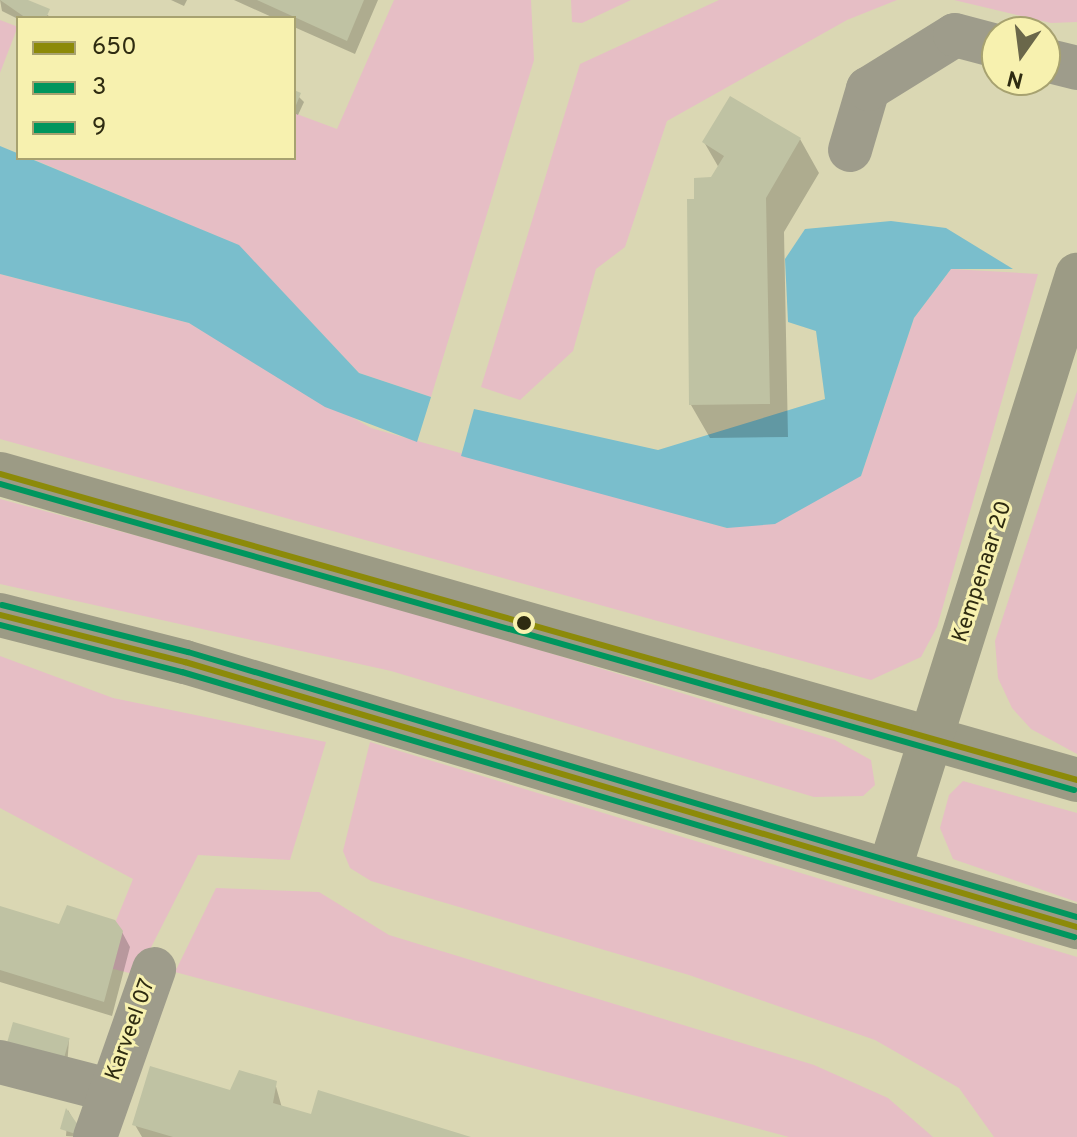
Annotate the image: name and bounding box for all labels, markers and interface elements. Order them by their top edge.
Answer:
legend [16,16,296,160]
north arrow [981,16,1061,96]
text: 650 [92,33,137,63]
text: N [1005,63,1026,93]
text: 3 [92,73,106,103]
text: 9 [92,113,106,143]
street label: Kempenaar 20 [948,498,1018,646]
unlabelled marker [516,615,532,631]
street label: Karveel 07 [100,976,162,1084]

